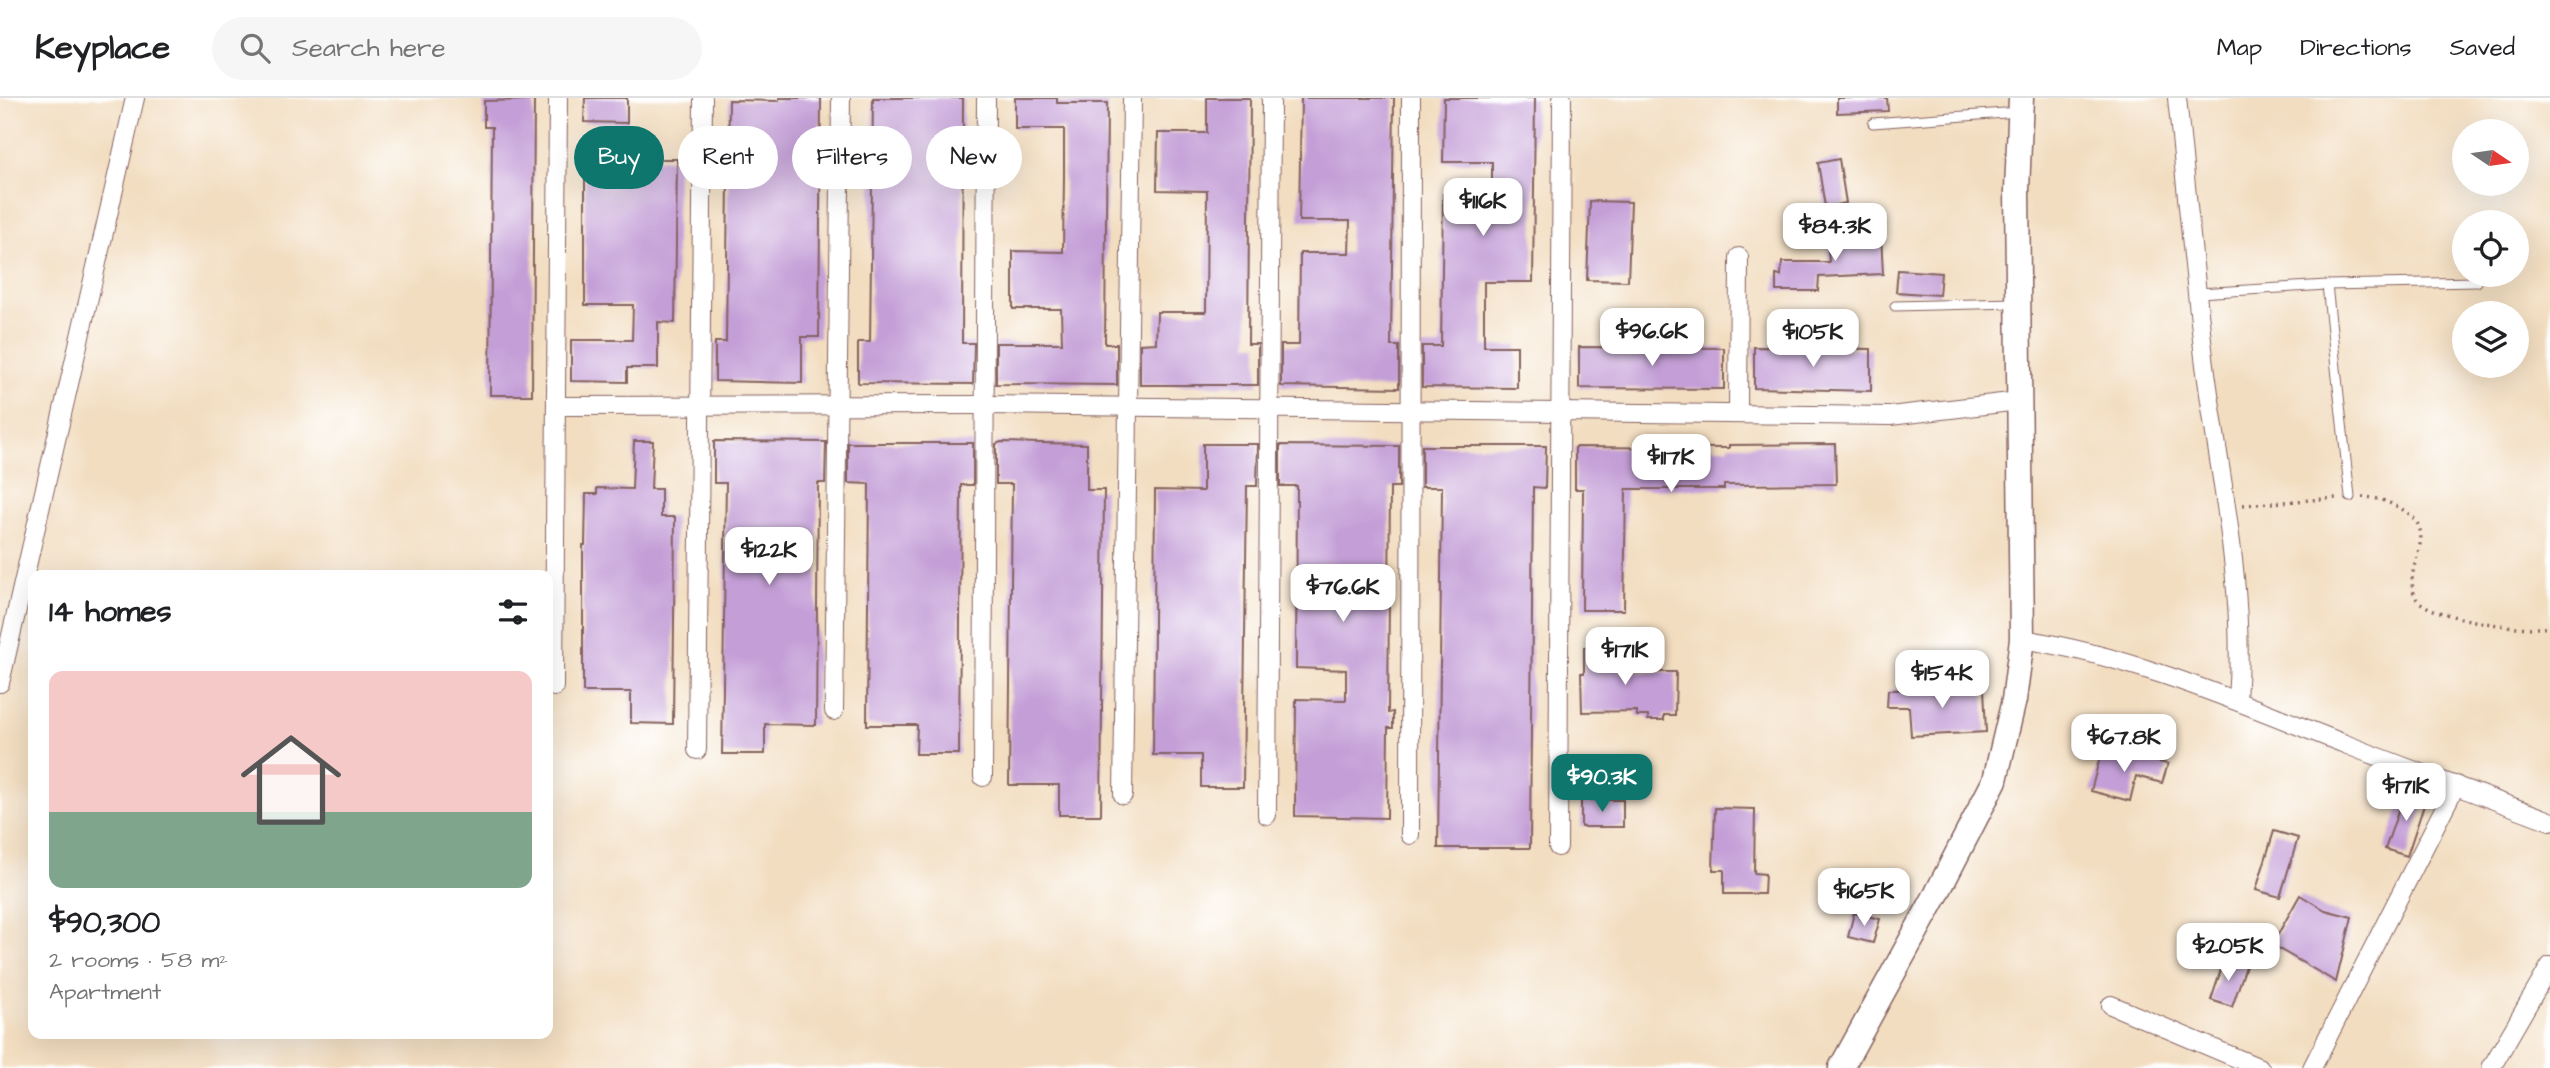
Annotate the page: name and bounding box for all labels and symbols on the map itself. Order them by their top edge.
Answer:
north arrow [2452,119,2529,196]
pin: $116K [1434,178,1532,238]
pin: $84.3K [1778,204,1892,263]
pin: $96.6K [1595,308,1709,368]
pin: $105K [1764,310,1862,369]
pin: $117K [1622,434,1720,494]
pin: $122K [720,528,818,587]
pin: $76.6K [1286,564,1400,624]
pin: $171K [1576,628,1674,687]
pin: $154K [1893,650,1991,710]
pin: $67.8K [2067,714,2181,774]
pin: $90.3K [1545,754,1659,814]
pin: $171K [2357,764,2455,823]
pin: $165K [1815,868,1913,928]
pin: $205K [2179,924,2277,983]

